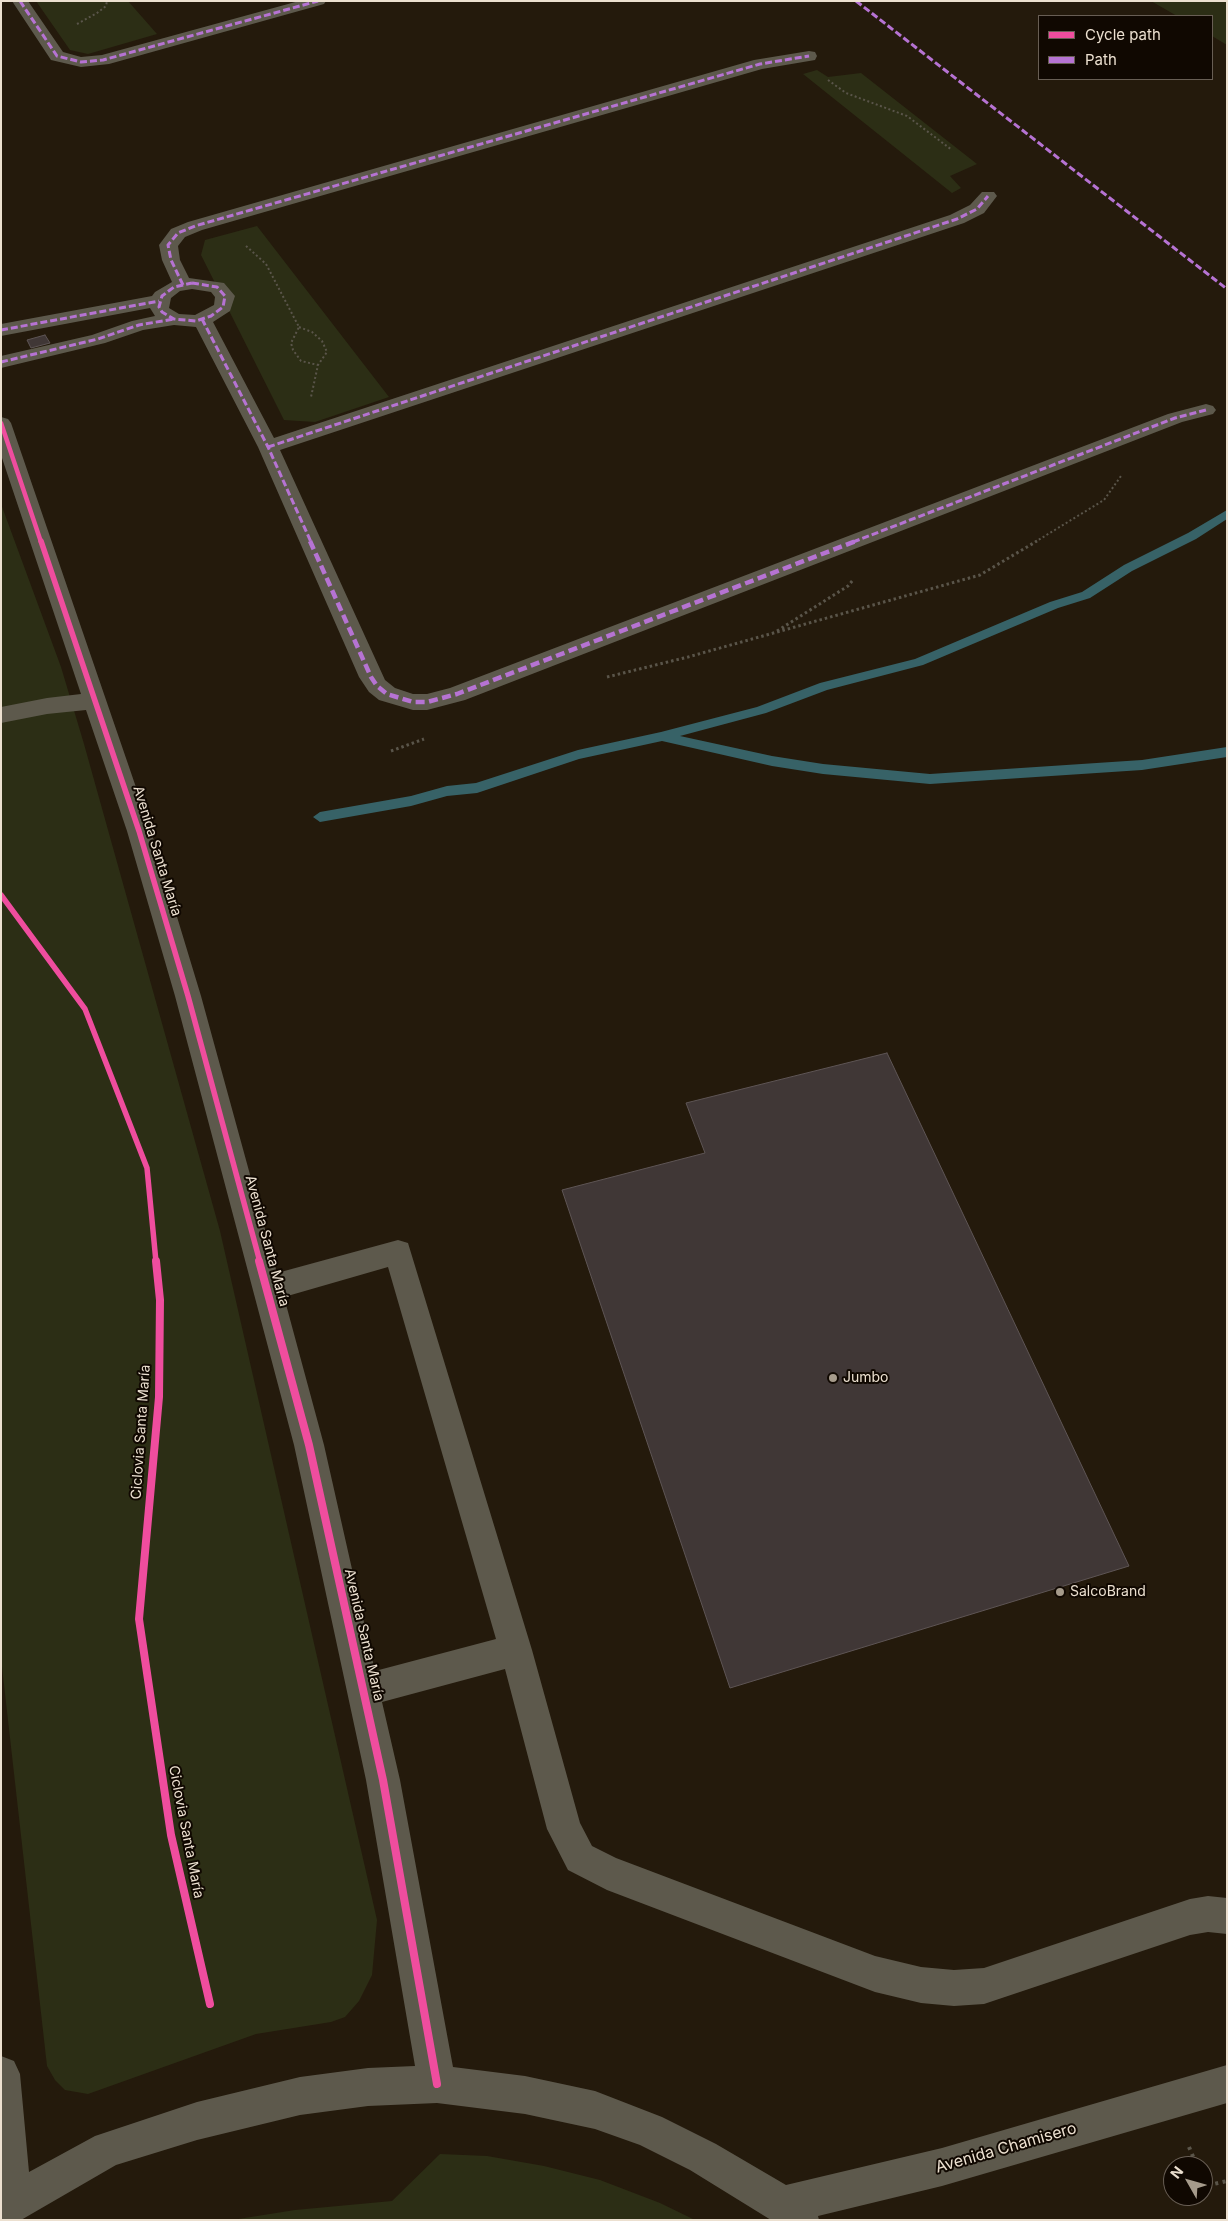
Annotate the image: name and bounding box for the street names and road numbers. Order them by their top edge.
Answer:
street label: Avenida Santa María [129,784,185,918]
street label: Avenida Santa María [241,1173,293,1309]
street label: Ciclovia Santa María [128,1364,154,1500]
street label: Avenida Santa María [341,1567,387,1703]
street label: Ciclovia Santa María [165,1764,207,1900]
street label: Avenida Chamisero [933,2119,1079,2177]

